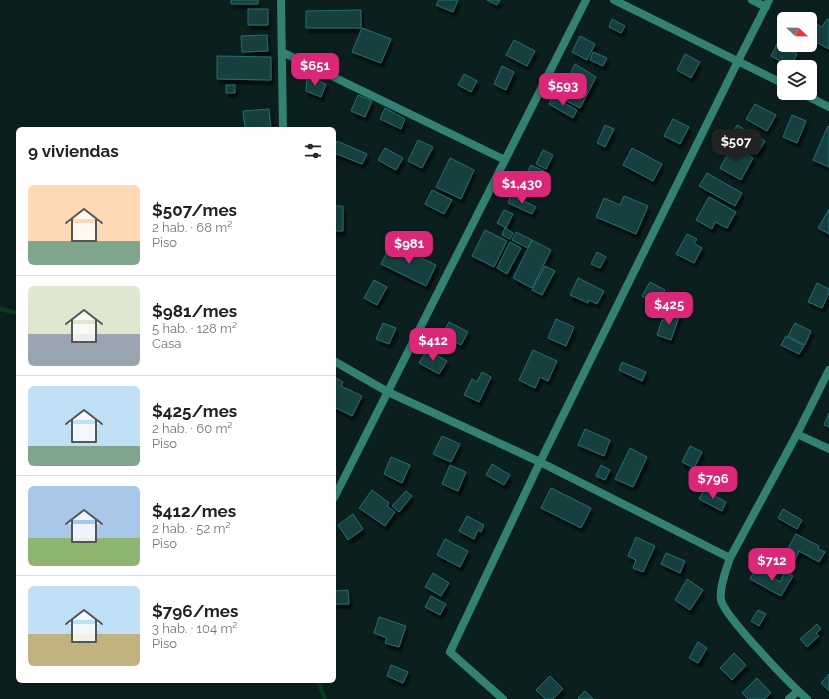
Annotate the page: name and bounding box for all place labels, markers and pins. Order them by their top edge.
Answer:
pin: $651 [291,53,339,87]
pin: $593 [539,73,587,107]
pin: $507 [712,129,760,163]
pin: $1,430 [489,171,555,205]
pin: $981 [385,231,433,265]
pin: $425 [645,292,693,326]
pin: $412 [409,328,457,362]
pin: $796 [689,466,737,500]
pin: $712 [748,548,796,582]

